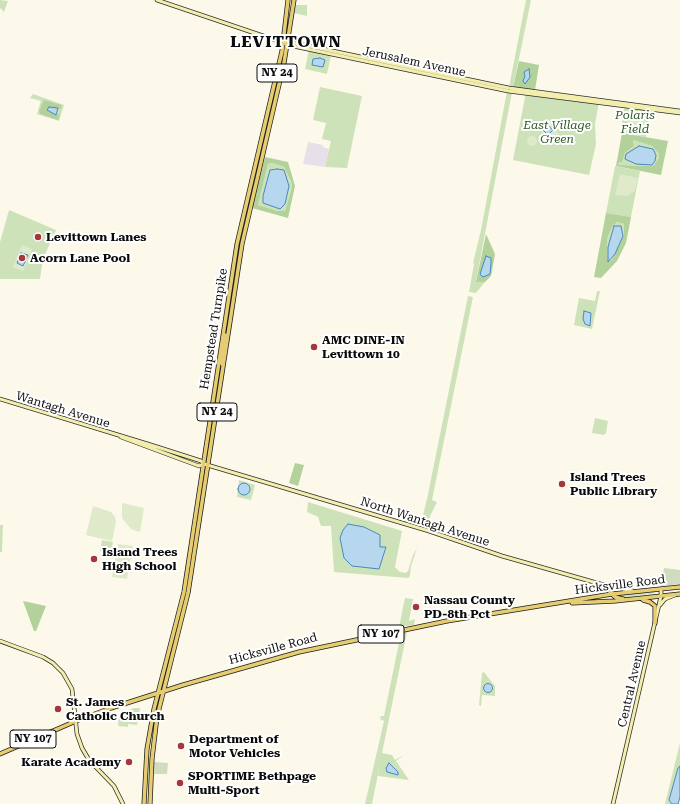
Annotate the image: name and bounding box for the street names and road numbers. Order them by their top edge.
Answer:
street label: Jerusalem Avenue [361,44,467,80]
road number: NY 24 [257,64,297,82]
street label: Hempstead Turnpike [197,267,231,391]
street label: Wantagh Avenue [14,389,112,431]
road number: NY 24 [197,403,237,421]
street label: North Wantagh Avenue [359,494,491,550]
street label: Hicksville Road [574,572,666,598]
road number: NY 107 [358,625,404,643]
street label: Hicksville Road [227,630,319,668]
street label: Central Avenue [615,639,649,729]
road number: NY 107 [10,730,56,748]

